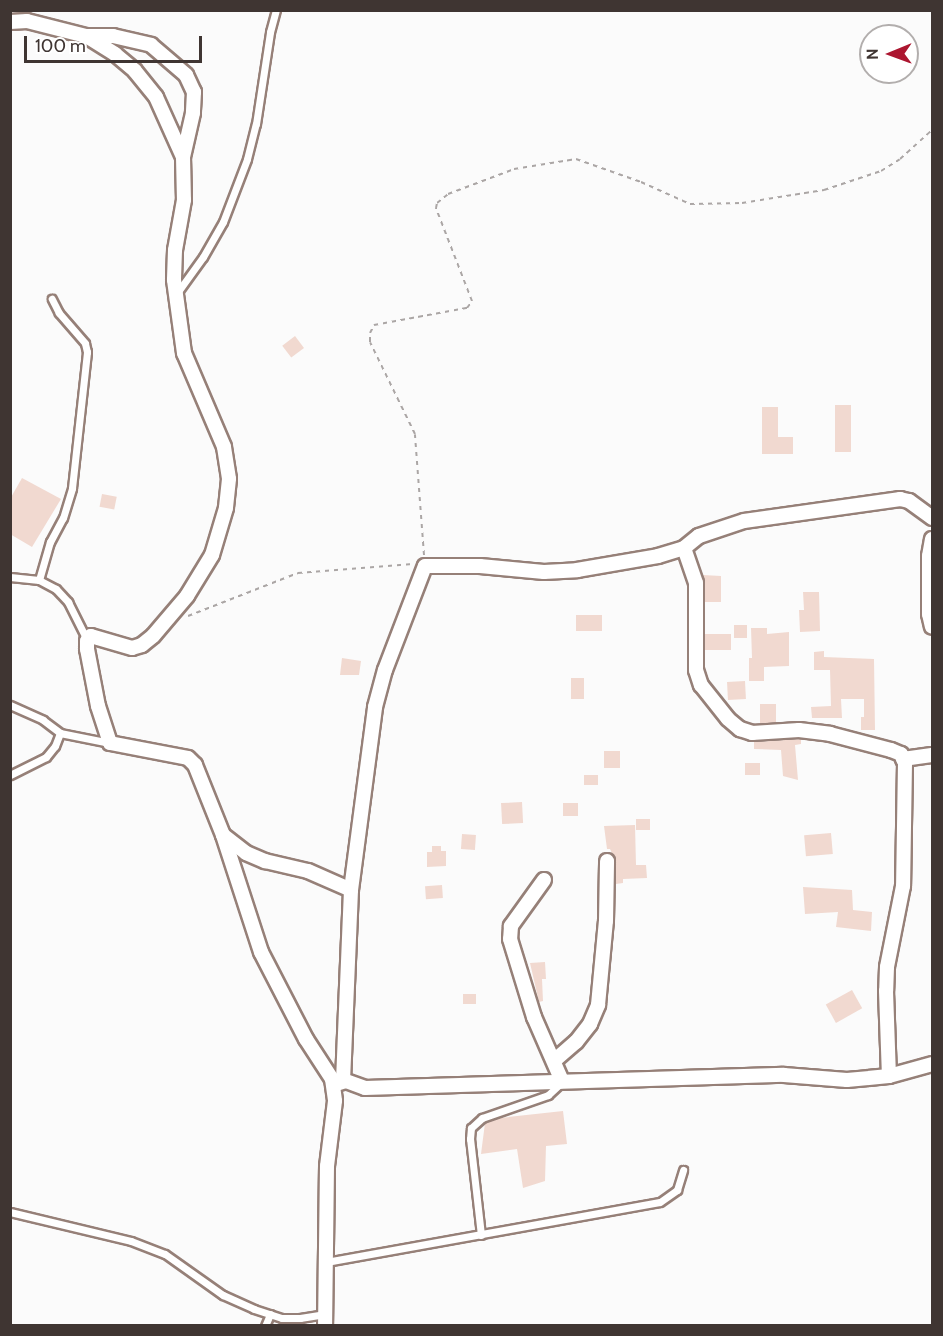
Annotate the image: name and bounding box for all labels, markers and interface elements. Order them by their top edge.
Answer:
scale bar [27,24,206,62]
north arrow [859,24,919,84]
text: 100 m [35,35,86,57]
text: N [863,48,882,60]

